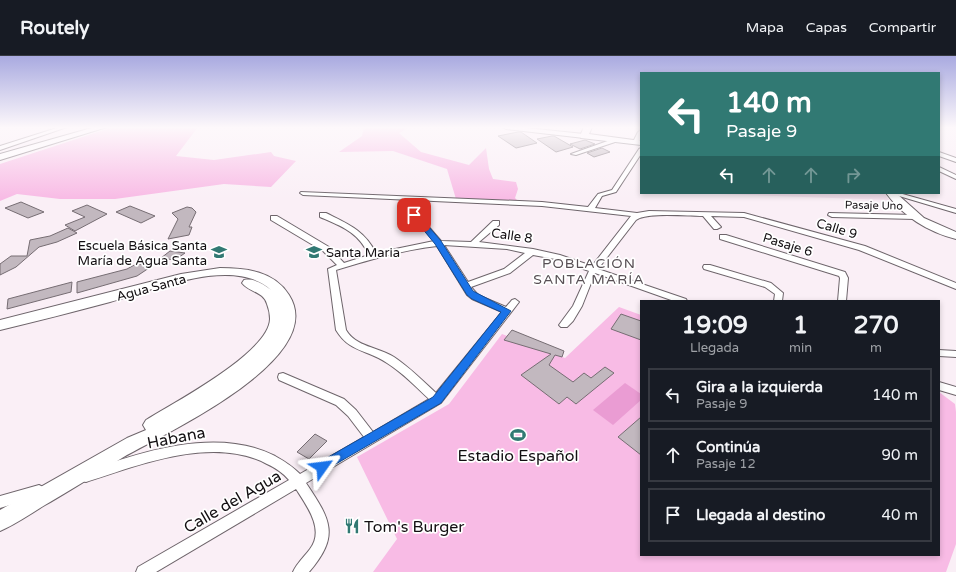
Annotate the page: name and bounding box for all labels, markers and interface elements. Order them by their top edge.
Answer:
text: Routely [20,17,89,39]
text: Mapa [746,19,784,36]
text: Capas [806,19,847,36]
text: Compartir [869,19,936,36]
text: 140 m [726,86,812,120]
icon: left [660,88,712,140]
text: Pasaje 9 [726,120,797,142]
icon: left [716,164,738,186]
icon: ahead [758,164,780,186]
icon: ahead [800,164,822,186]
icon: right [842,164,864,186]
pin [397,198,431,232]
street label: Pasaje Uno [845,198,903,213]
icon: arrive [403,204,425,226]
street label: Calle 9 [814,215,859,243]
street label: Calle 8 [490,225,534,247]
street label: Pasaje 6 [761,230,815,260]
place label: Escuela Básica Santa María de Agua Santa [78,238,207,269]
school or university icon: Escuela Básica Santa María de Agua Santa [210,243,228,261]
school or university icon: Santa Maria [305,243,323,261]
place label: Santa Maria [326,245,400,261]
district label: POBLACIÓN SANTA MARÍA [533,255,645,288]
street label: Agua Santa [115,271,188,305]
text: 19:09 [681,311,748,340]
text: 1 [793,311,808,340]
text: 270 [853,311,899,340]
text: Llegada [690,340,739,356]
text: min [789,340,812,356]
text: m [870,340,882,356]
text: Gira a la izquierda [696,378,823,396]
icon: left [662,384,684,406]
text: 140 m [872,386,918,404]
text: Pasaje 9 [696,396,747,412]
street label: Habana [145,423,207,453]
sports icon: Estadio Español [509,426,527,444]
text: Continúa [696,438,760,456]
icon: ahead [662,444,684,466]
position arrow [301,446,343,488]
place label: Estadio Español [457,446,579,466]
text: 90 m [881,446,918,464]
text: Pasaje 12 [696,456,756,472]
street label: Calle del Agua [180,466,285,538]
icon: arrive [662,504,684,526]
text: Llegada al destino [696,506,825,524]
text: 40 m [881,506,918,524]
restaurant icon: Tom's Burger [343,517,361,535]
place label: Tom's Burger [364,517,465,537]

